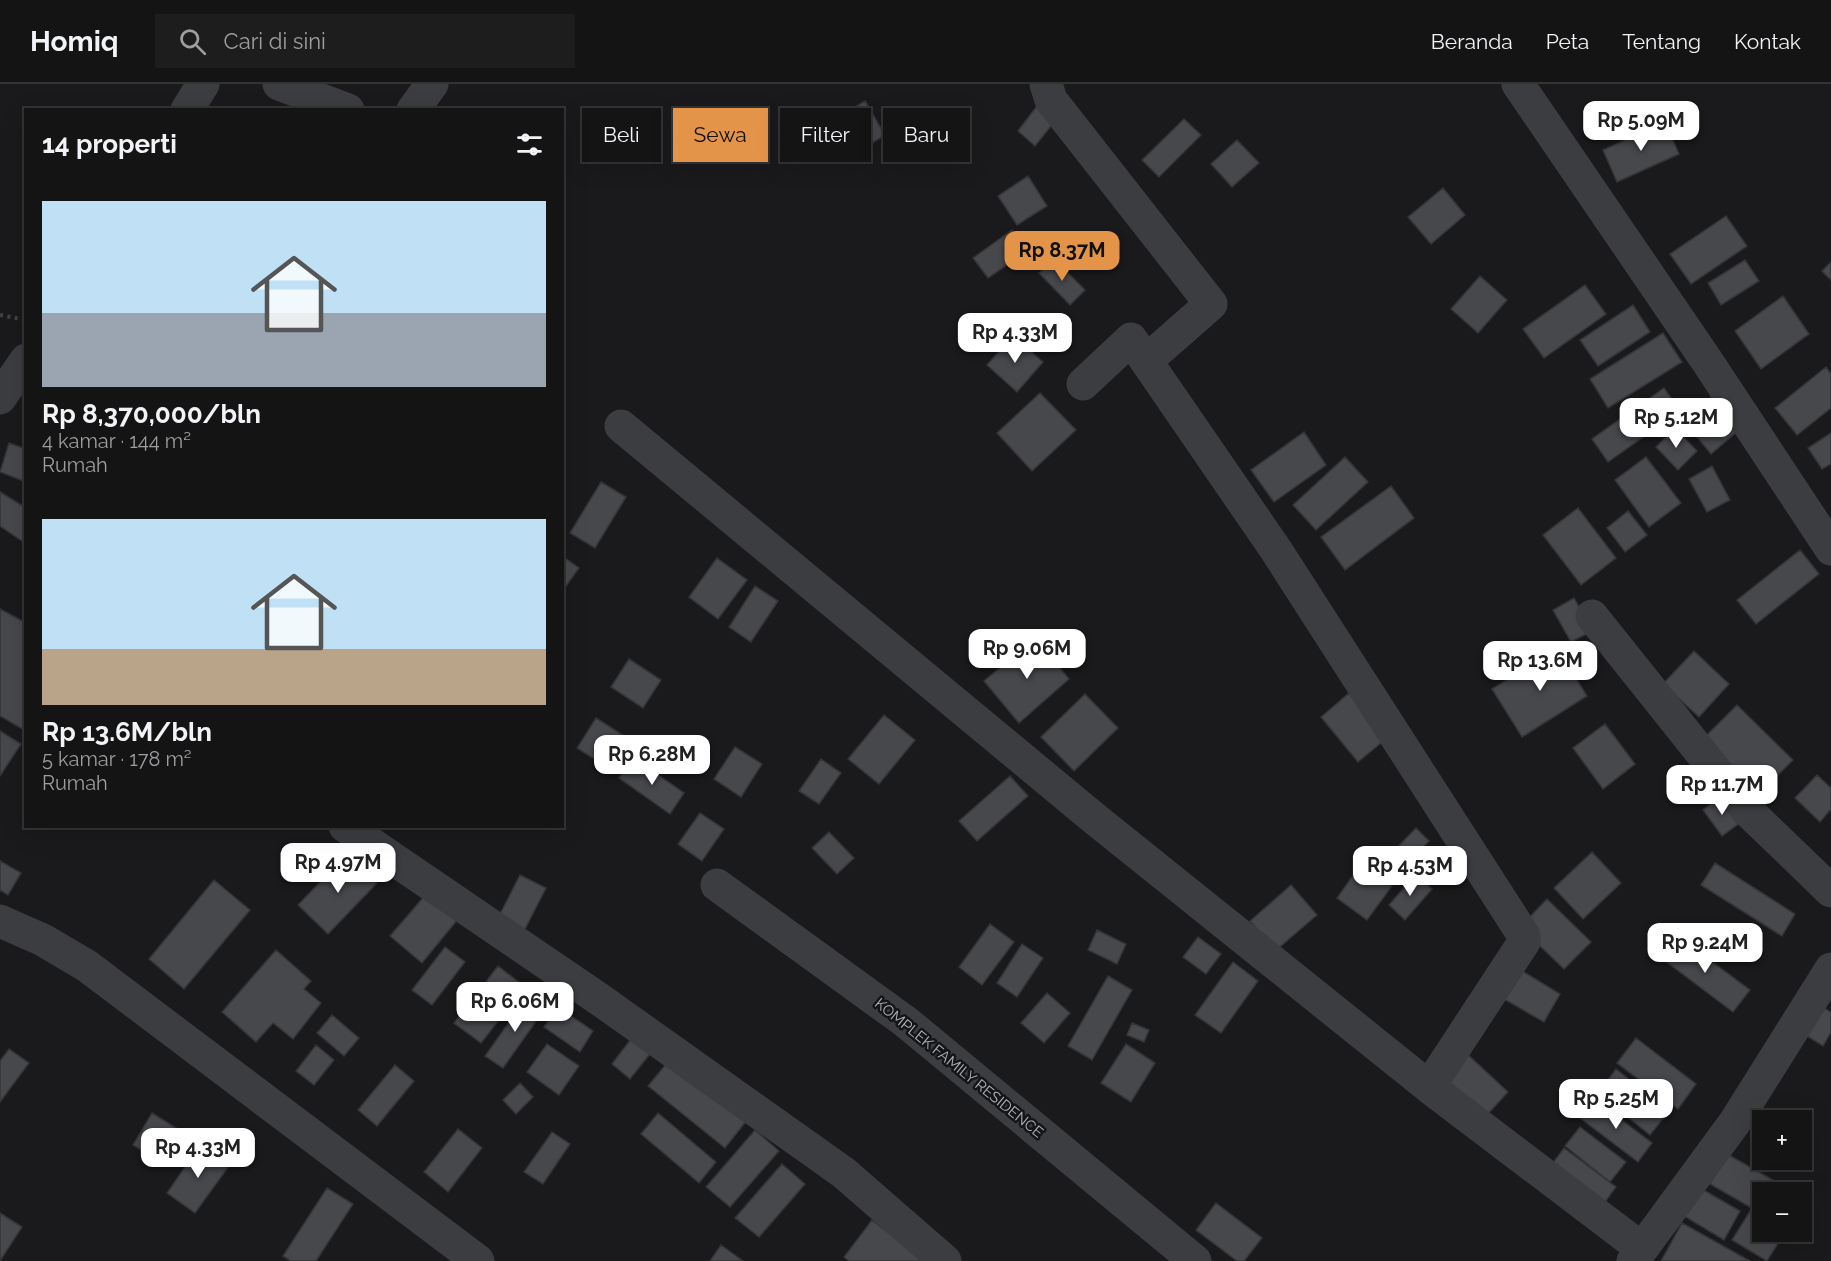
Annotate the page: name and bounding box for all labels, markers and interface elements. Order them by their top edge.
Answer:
search box [155,14,575,68]
text: Homiq [30,25,119,58]
icon: search [176,25,209,58]
text: Cari di sini [224,28,326,54]
text: Beranda [1431,29,1513,54]
text: Peta [1546,29,1589,54]
text: Tentang [1622,29,1701,54]
text: Kontak [1734,29,1801,54]
pin: Rp 5.09M [1579,101,1703,152]
chip: Beli [582,108,661,162]
chip: Sewa [673,108,768,162]
chip: Filter [780,108,871,162]
chip: Baru [883,108,970,162]
text: Rp 5.09M [1597,108,1685,132]
icon: filters [513,128,546,161]
text: 14 properti [42,129,177,159]
pin: Rp 8.37M [1000,231,1124,282]
text: Rp 8.37M [1019,238,1105,262]
icon: home [240,240,348,348]
pin: Rp 4.33M [953,313,1077,364]
text: Rp 4.33M [972,320,1058,344]
pin: Rp 5.12M [1614,398,1738,449]
text: Rp 8,370,000/bln [42,399,261,429]
text: Rp 5.12M [1634,405,1718,429]
text: 4 kamar · 144 m² [42,429,191,453]
text: Rumah [42,453,108,477]
icon: home [240,558,348,666]
pin: Rp 9.06M [965,629,1089,680]
text: Rp 9.06M [983,636,1071,660]
pin: Rp 13.6M [1478,641,1602,692]
text: Rp 13.6M [1497,648,1583,672]
text: Rp 13.6M/bln [42,717,212,747]
pin: Rp 6.28M [590,735,714,786]
text: Rp 6.28M [608,742,696,766]
text: 5 kamar · 178 m² [42,747,192,771]
pin: Rp 11.7M [1660,765,1784,816]
text: Rumah [42,771,108,795]
text: Rp 11.7M [1680,772,1764,796]
pin: Rp 4.97M [276,843,400,894]
pin: Rp 4.53M [1348,846,1472,897]
text: Rp 4.97M [295,850,381,874]
text: Rp 4.53M [1367,853,1453,877]
pin: Rp 9.24M [1643,923,1767,974]
text: Rp 9.24M [1662,930,1748,954]
pin: Rp 6.06M [453,982,577,1033]
text: Rp 6.06M [470,989,560,1013]
street label: KOMPLEK FAMILY RESIDENCE [871,994,1047,1142]
pin: Rp 5.25M [1554,1079,1678,1130]
text: Rp 5.25M [1573,1086,1659,1110]
map controls [1752,1110,1812,1242]
button: + [1752,1110,1812,1170]
pin: Rp 4.33M [136,1128,260,1179]
text: Rp 4.33M [155,1135,241,1159]
button: − [1752,1182,1812,1242]

